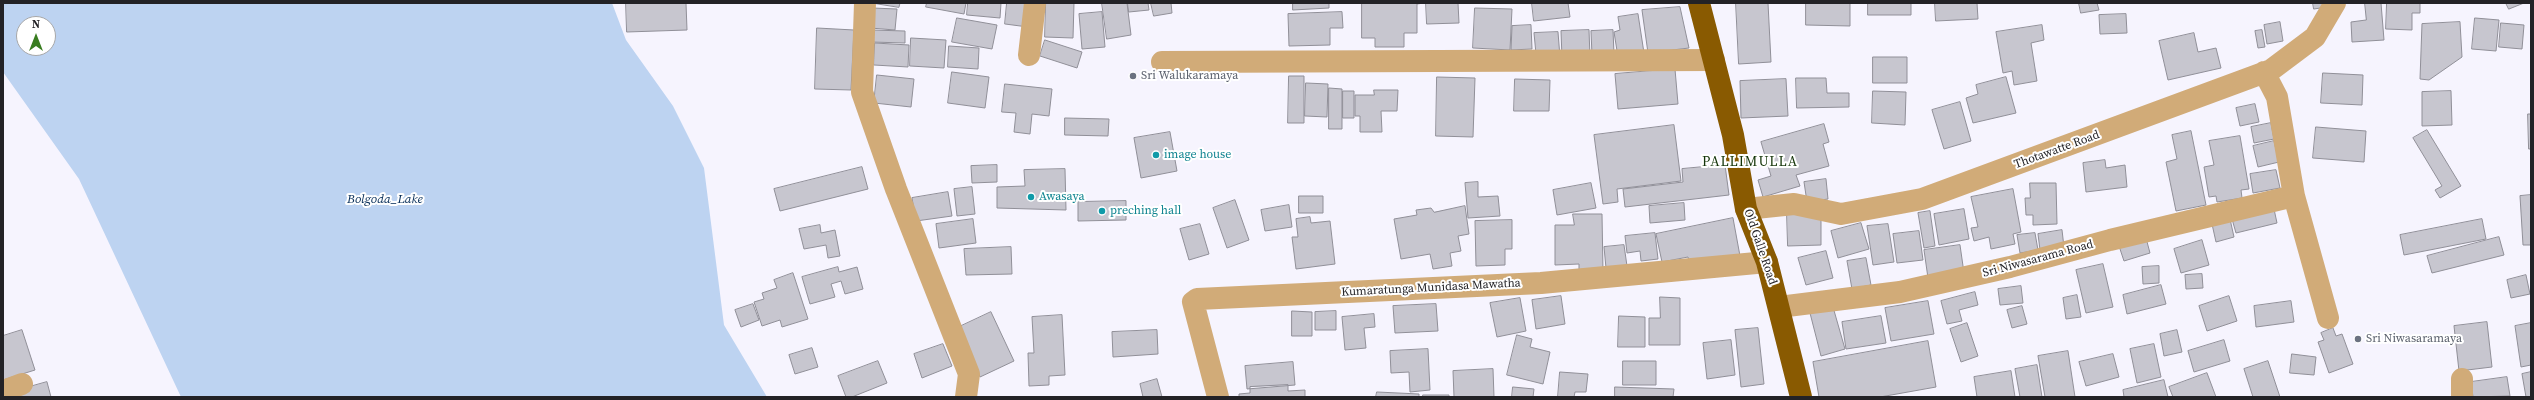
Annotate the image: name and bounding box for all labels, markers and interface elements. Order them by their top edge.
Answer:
north arrow [16,16,56,56]
text: N [32,17,40,32]
place label: Sri Walukaramaya [1141,69,1238,83]
marker: Sri Walukaramaya [1128,71,1138,81]
street label: Thotawatte Road [2012,128,2102,172]
place label: image house [1164,148,1231,162]
marker: image house [1151,150,1161,160]
district label: PALLIMULLA [1702,154,1798,170]
place label: Awasaya [1039,190,1085,204]
water label: Bolgoda_Lake [347,192,423,208]
marker: Awasaya [1026,192,1036,202]
place label: preching hall [1110,204,1181,218]
marker: preching hall [1097,206,1107,216]
street label: Old Galle Road [1740,207,1780,287]
street label: Sri Niwasarama Road [1981,237,2095,281]
street label: Kumaratunga Munidasa Mawatha [1341,276,1521,300]
place label: Sri Niwasaramaya [2366,332,2462,346]
marker: Sri Niwasaramaya [2353,334,2363,344]

